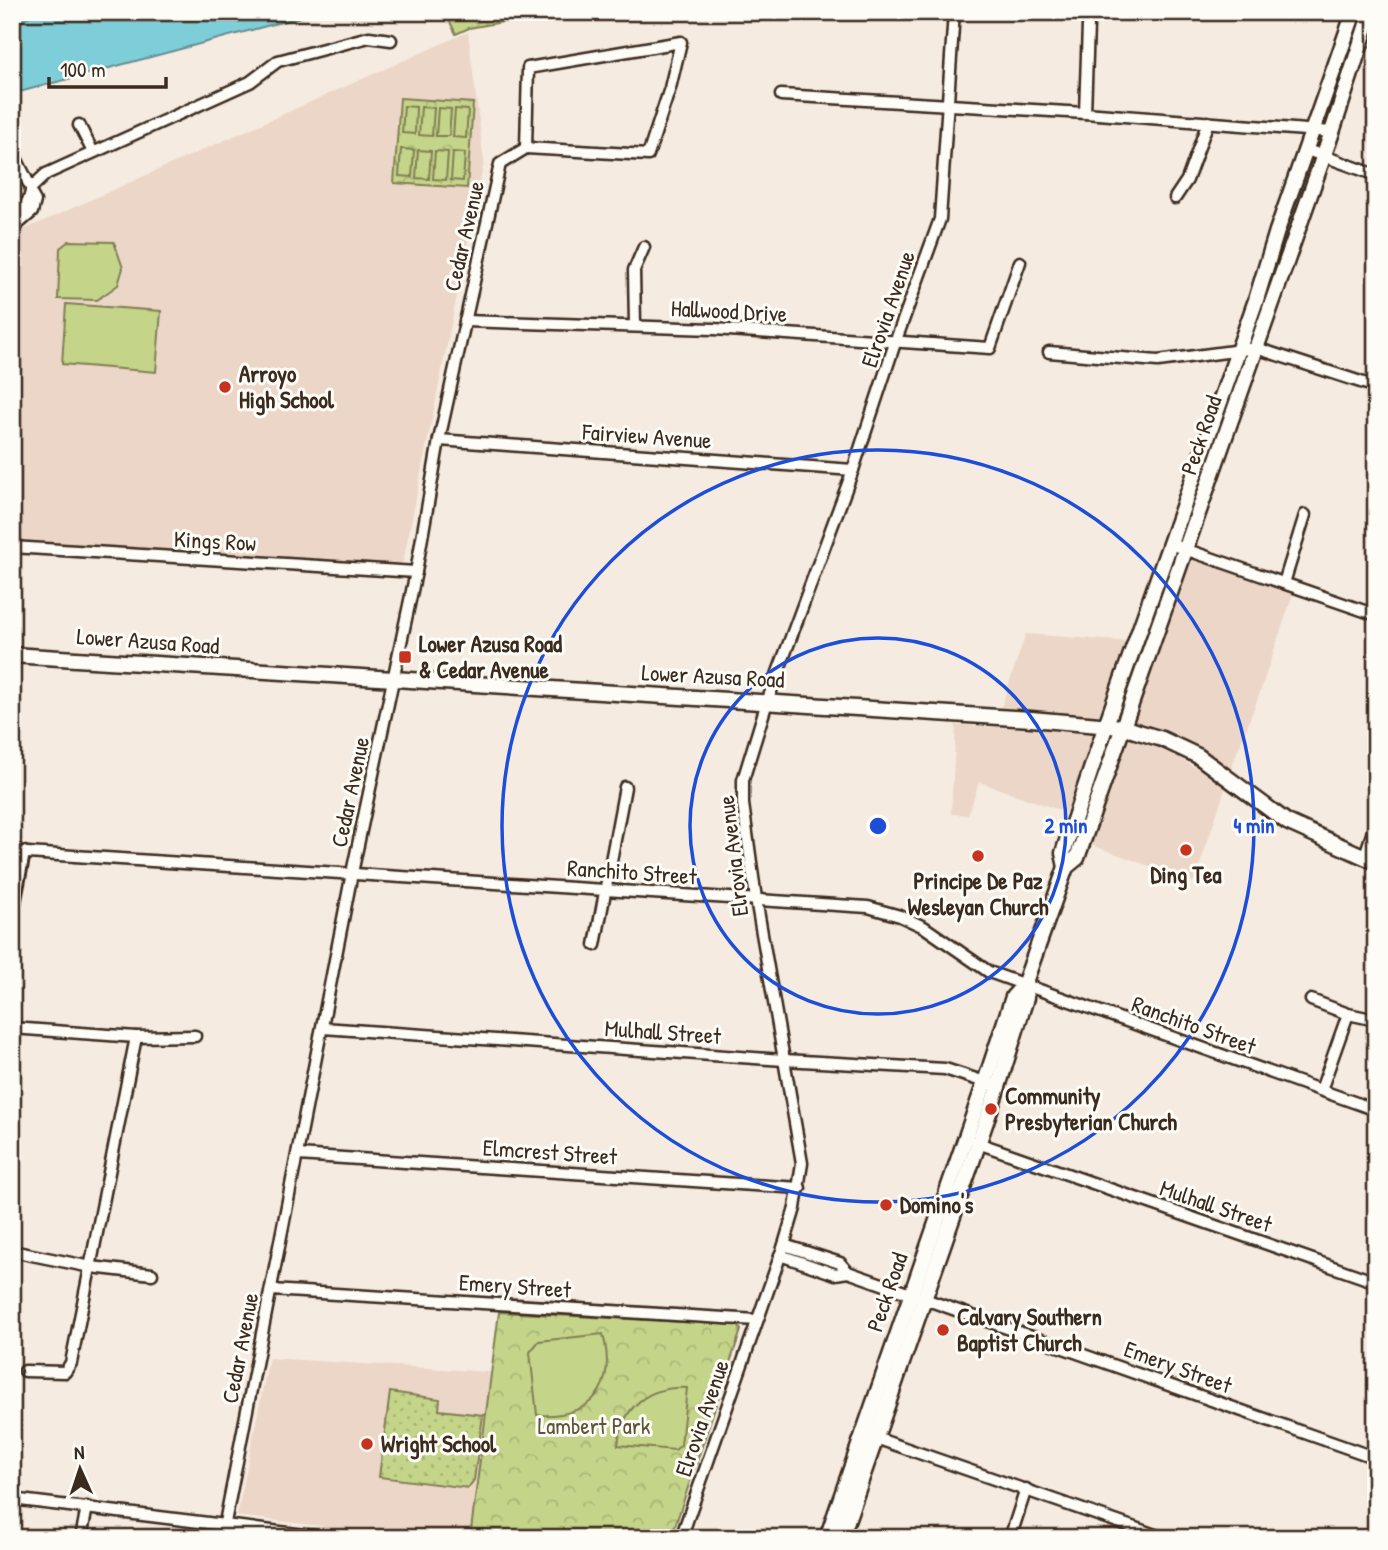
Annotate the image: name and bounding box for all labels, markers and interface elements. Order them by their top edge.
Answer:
scale bar [49,46,166,90]
text: 100 m [60,55,106,84]
street label: Cedar Avenue [436,178,491,294]
street label: Elrovia Avenue [853,246,922,371]
street label: Hallwood Drive [670,292,788,329]
place label: Arroyo High School [239,358,335,416]
marker: Arroyo High School [217,379,233,395]
street label: Peck Road [1173,391,1228,479]
street label: Fairview Avenue [580,415,713,455]
street label: Kings Row [173,523,257,558]
street label: Lower Azusa Road [76,620,220,661]
place label: Lower Azusa Road & Cedar Avenue [419,628,562,685]
marker: Lower Azusa Road & Cedar Avenue [397,649,413,665]
street label: Lower Azusa Road [641,656,785,695]
street label: Cedar Avenue [323,734,376,850]
street label: Elrovia Avenue [710,794,755,918]
text: 2 min [1044,811,1088,840]
text: 4 min [1233,811,1275,840]
centre of rings [866,814,890,838]
marker: Ding Tea [1178,842,1194,858]
marker: Principe De Paz Wesleyan Church [970,848,986,864]
street label: Ranchito Street [566,852,699,892]
place label: Ding Tea [1151,859,1221,891]
place label: Principe De Paz Wesleyan Church [908,865,1049,923]
street label: Ranchito Street [1128,988,1261,1062]
street label: Mulhall Street [604,1012,723,1051]
place label: Community Presbyterian Church [1005,1080,1177,1138]
marker: Community Presbyterian Church [983,1101,999,1117]
street label: Elmcrest Street [482,1131,619,1172]
street label: Mulhall Street [1156,1172,1277,1239]
place label: Domino's [900,1189,973,1220]
marker: Domino's [878,1197,894,1213]
street label: Peck Road [859,1248,914,1336]
street label: Emery Street [458,1266,573,1305]
street label: Cedar Avenue [214,1290,265,1406]
place label: Calvary Southern Baptist Church [957,1301,1102,1359]
marker: Calvary Southern Baptist Church [935,1322,951,1338]
street label: Emery Street [1120,1333,1237,1401]
street label: Elrovia Avenue [667,1355,736,1480]
park label: Lambert Park [538,1410,651,1441]
place label: Wright School [381,1428,497,1460]
north arrow [46,1434,116,1504]
marker: Wright School [359,1436,375,1452]
text: N [73,1439,85,1465]

